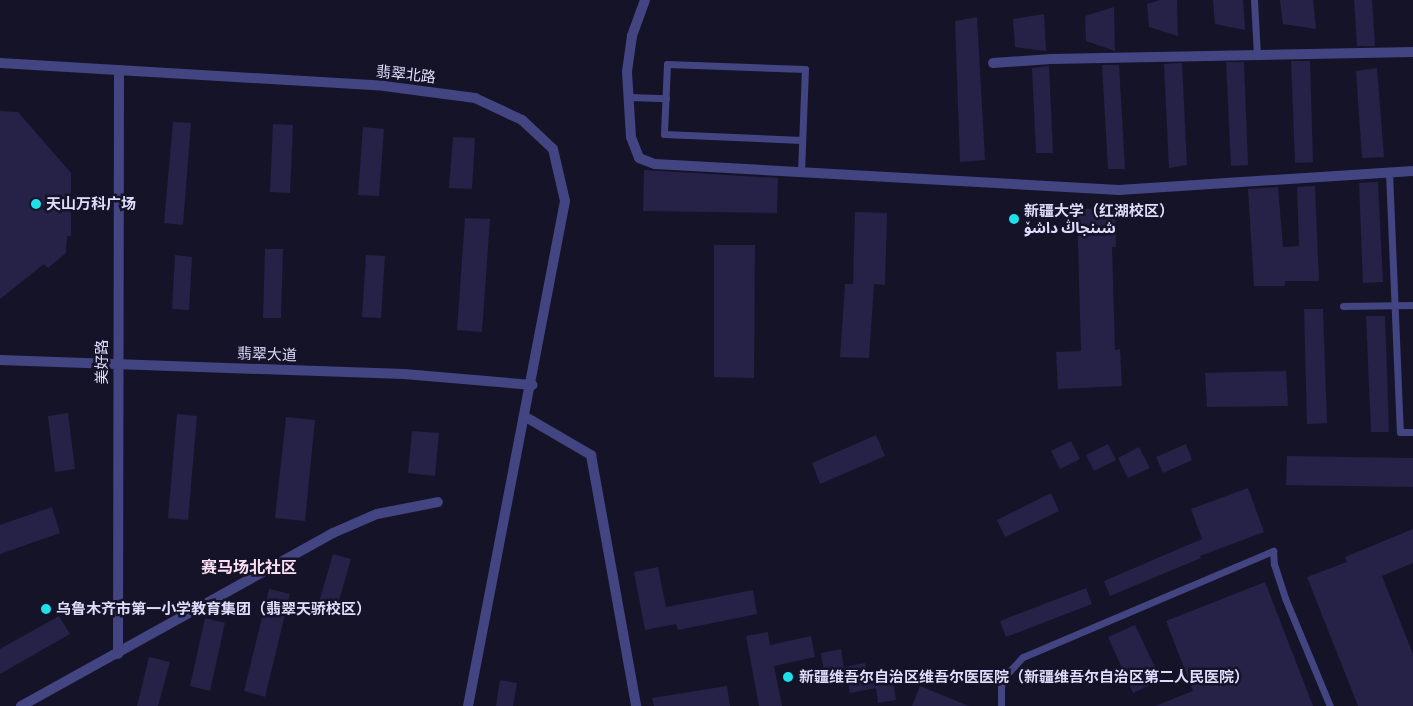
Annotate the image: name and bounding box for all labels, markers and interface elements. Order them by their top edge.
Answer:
street label: 翡翠北路 [375,62,437,86]
place label: 天山万科广场 [46,195,136,213]
marker: 天山万科广场 [30,198,42,210]
place label: 新疆大学（红湖校区） شىنجاڭ داشۆ [1024,201,1174,236]
marker: 新疆大学（红湖校区） شىنجاڭ داشۆ [1008,213,1020,225]
street label: 美好路 [93,340,111,384]
street label: 翡翠大道 [237,344,297,364]
district label: 赛马场北社区 [201,558,297,578]
place label: 乌鲁木齐市第一小学教育集团（翡翠天骄校区） [56,600,371,618]
marker: 乌鲁木齐市第一小学教育集团（翡翠天骄校区） [40,603,52,615]
place label: 新疆维吾尔自治区维吾尔医医院（新疆维吾尔自治区第二人民医院） [799,668,1249,686]
marker: 新疆维吾尔自治区维吾尔医医院（新疆维吾尔自治区第二人民医院） [781,670,795,684]

